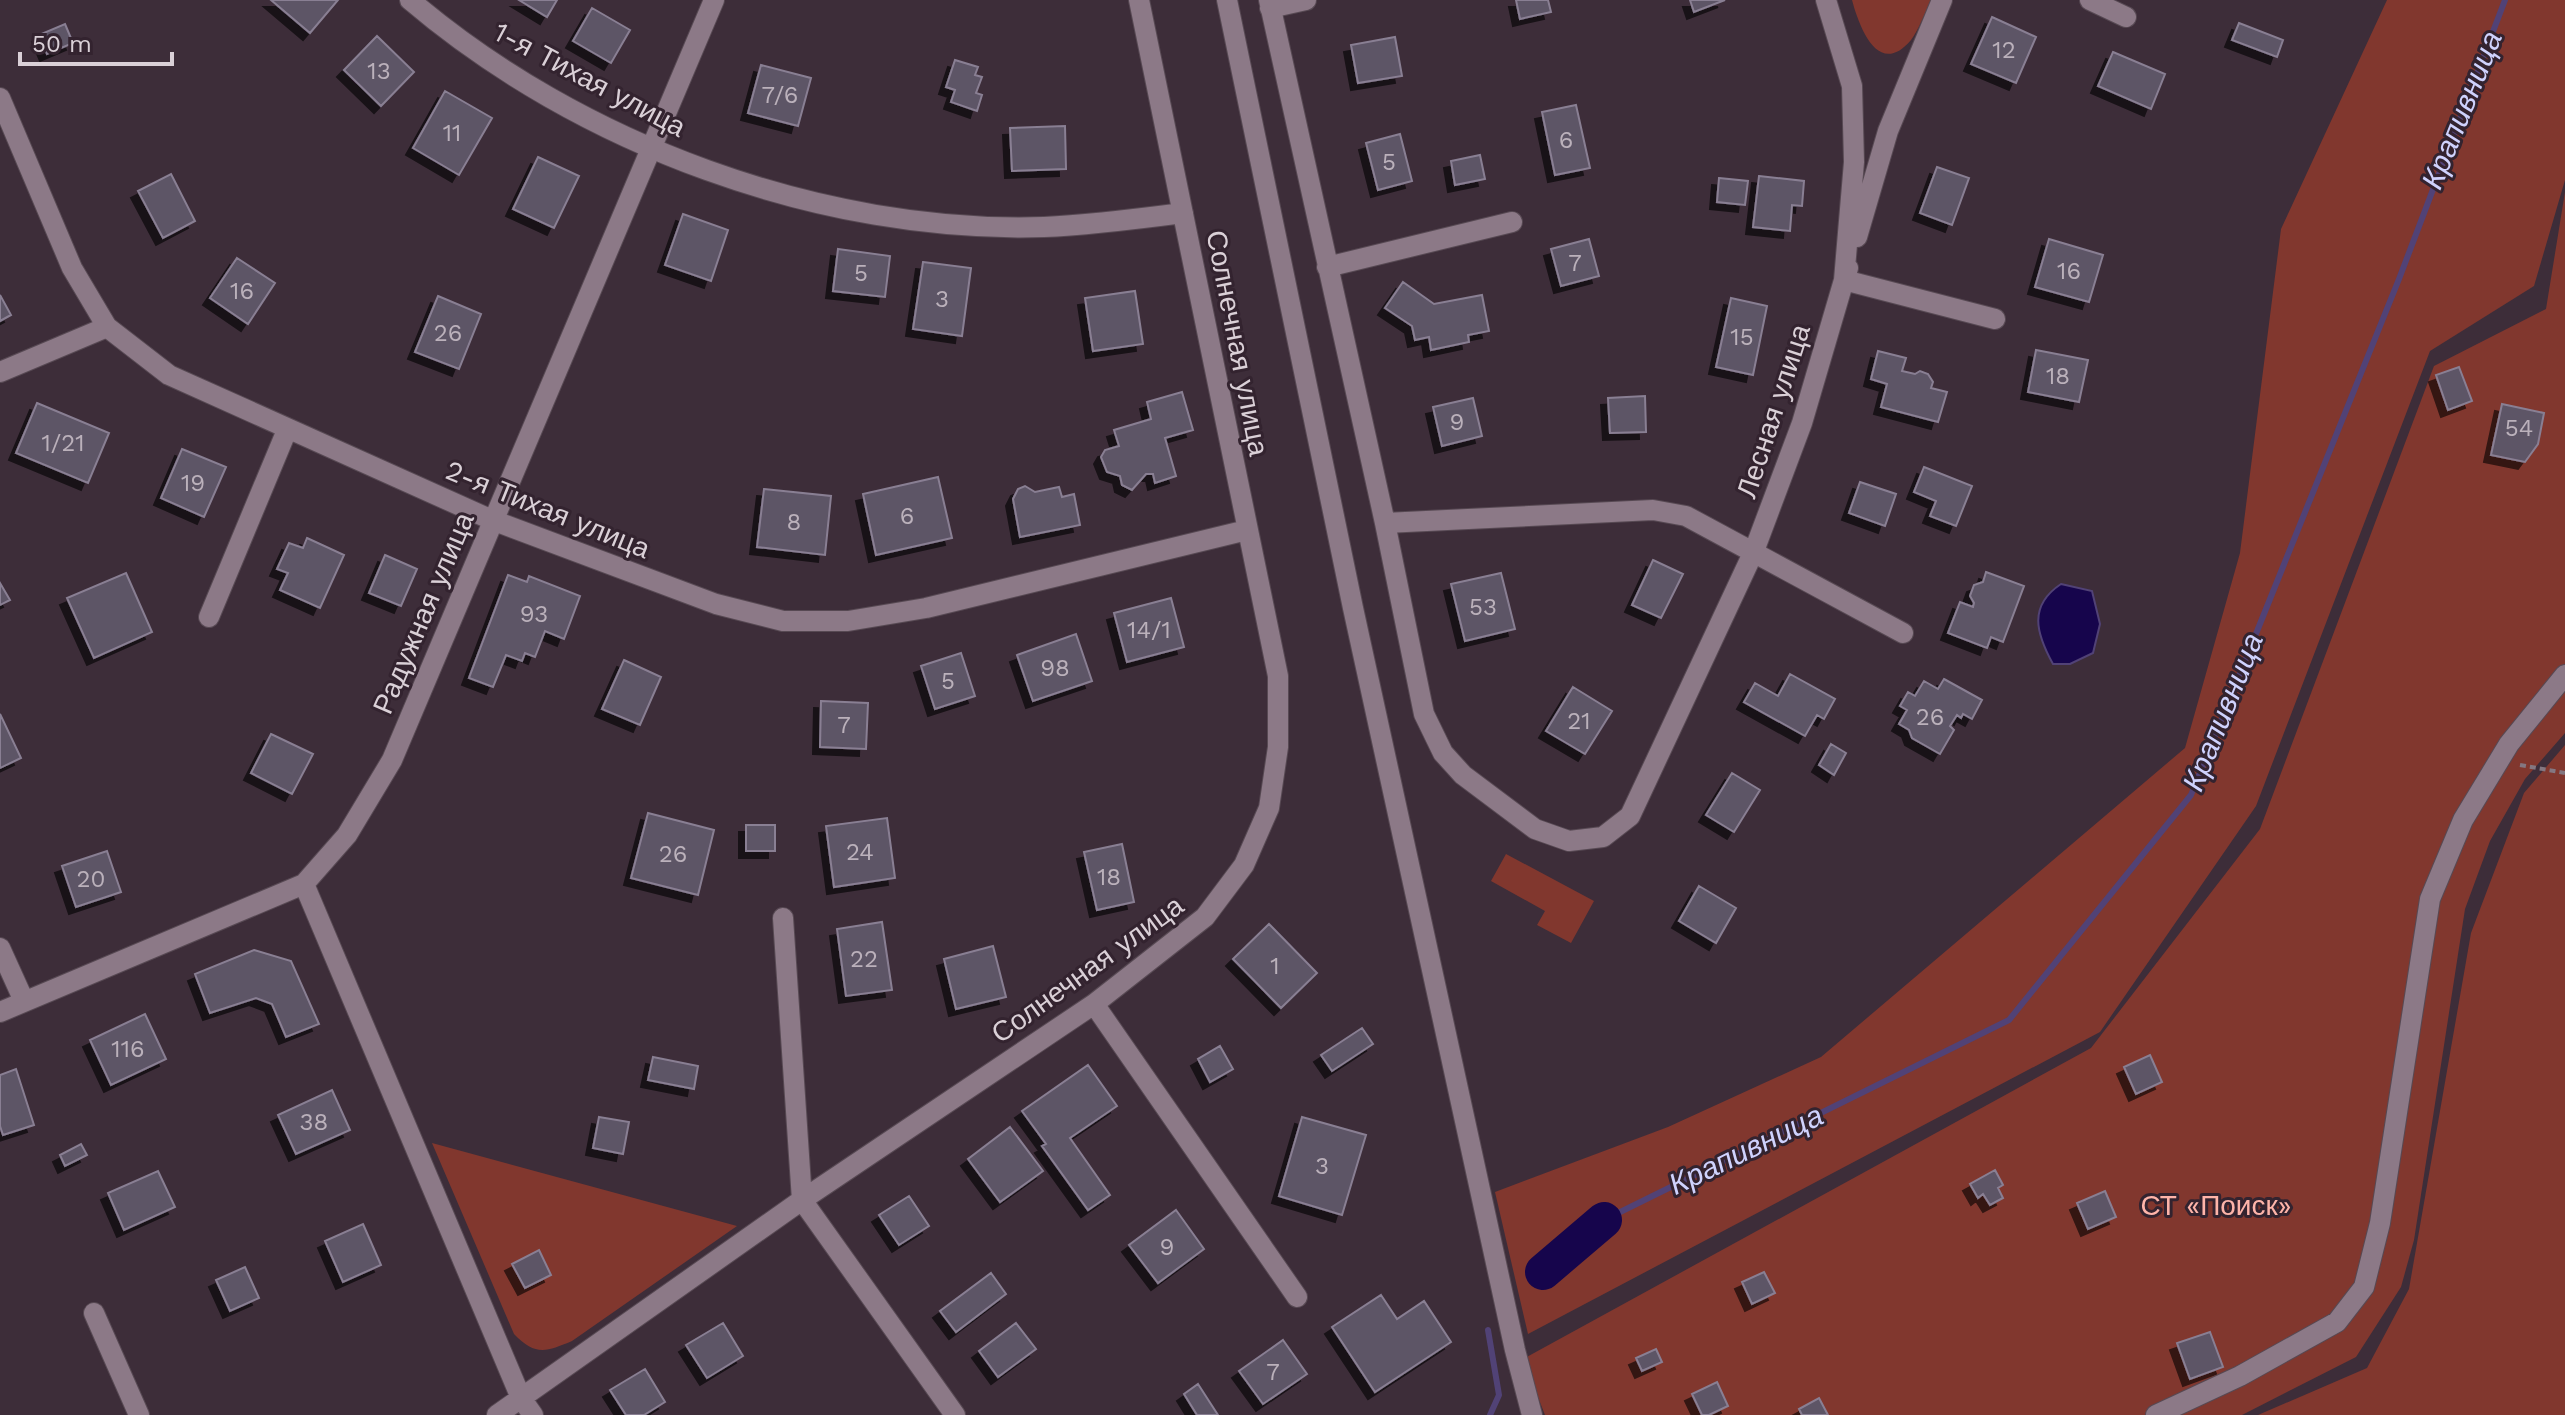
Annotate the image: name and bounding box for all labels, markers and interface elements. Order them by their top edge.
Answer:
street label: 1-я Тихая улица [488,15,692,144]
scale bar [20,16,172,66]
water label: Крапивница [2414,26,2509,194]
text: 50 m [32,30,92,58]
house number: 12 [1992,36,2016,64]
house number: 13 [367,57,391,85]
house number: 7/6 [762,81,798,109]
house number: 11 [443,119,461,147]
house number: 6 [1559,126,1573,154]
house number: 5 [1382,148,1396,176]
street label: Солнечная улица [1199,228,1276,459]
house number: 7 [1568,249,1582,277]
house number: 16 [2057,257,2081,285]
house number: 5 [854,259,868,287]
house number: 16 [230,277,254,305]
house number: 3 [935,285,949,313]
house number: 26 [434,319,462,347]
street label: Лесная улица [1730,320,1817,502]
house number: 15 [1730,323,1754,351]
house number: 18 [2046,362,2070,390]
house number: 9 [1450,408,1464,436]
house number: 54 [2505,414,2533,442]
house number: 1/21 [41,429,85,457]
street label: 2-я Тихая улица [441,453,655,566]
house number: 19 [181,469,205,497]
house number: 6 [900,502,914,530]
street label: Радужная улица [366,507,481,719]
house number: 8 [787,508,801,536]
house number: 53 [1469,593,1497,621]
house number: 93 [520,600,548,628]
house number: 14/1 [1127,616,1171,644]
water label: Крапивница [2175,628,2270,796]
house number: 98 [1040,654,1070,682]
house number: 5 [941,667,955,695]
house number: 26 [1916,703,1944,731]
house number: 21 [1567,707,1591,735]
house number: 7 [837,711,851,739]
house number: 24 [846,838,874,866]
house number: 26 [659,840,687,868]
house number: 18 [1097,863,1121,891]
house number: 20 [77,865,105,893]
street label: Солнечная улица [985,889,1190,1050]
house number: 22 [850,945,878,973]
house number: 1 [1270,952,1280,980]
house number: 116 [111,1035,145,1063]
water label: Крапивница [1663,1097,1828,1202]
house number: 38 [300,1108,328,1136]
house number: 3 [1315,1152,1329,1180]
park label: СТ «Поиск» [2140,1189,2292,1222]
house number: 9 [1160,1233,1174,1261]
house number: 7 [1266,1358,1280,1386]

